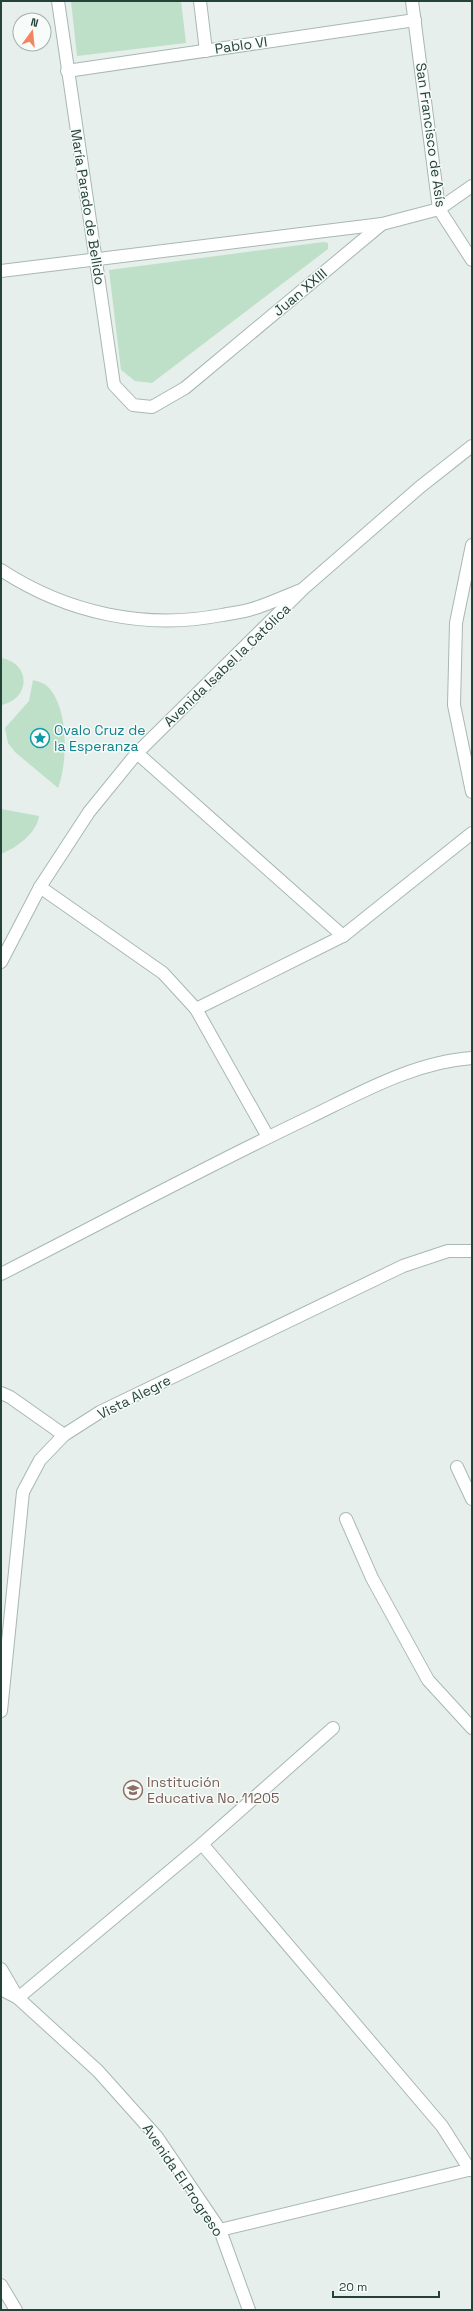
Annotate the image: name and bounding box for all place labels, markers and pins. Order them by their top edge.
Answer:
place label: Ovalo Cruz de la Esperanza [54,721,145,755]
place icon: Ovalo Cruz de la Esperanza [29,727,51,749]
place label: Institución Educativa No. 11205 [147,1773,279,1807]
school or university icon: Institución Educativa No. 11205 [122,1779,144,1801]

